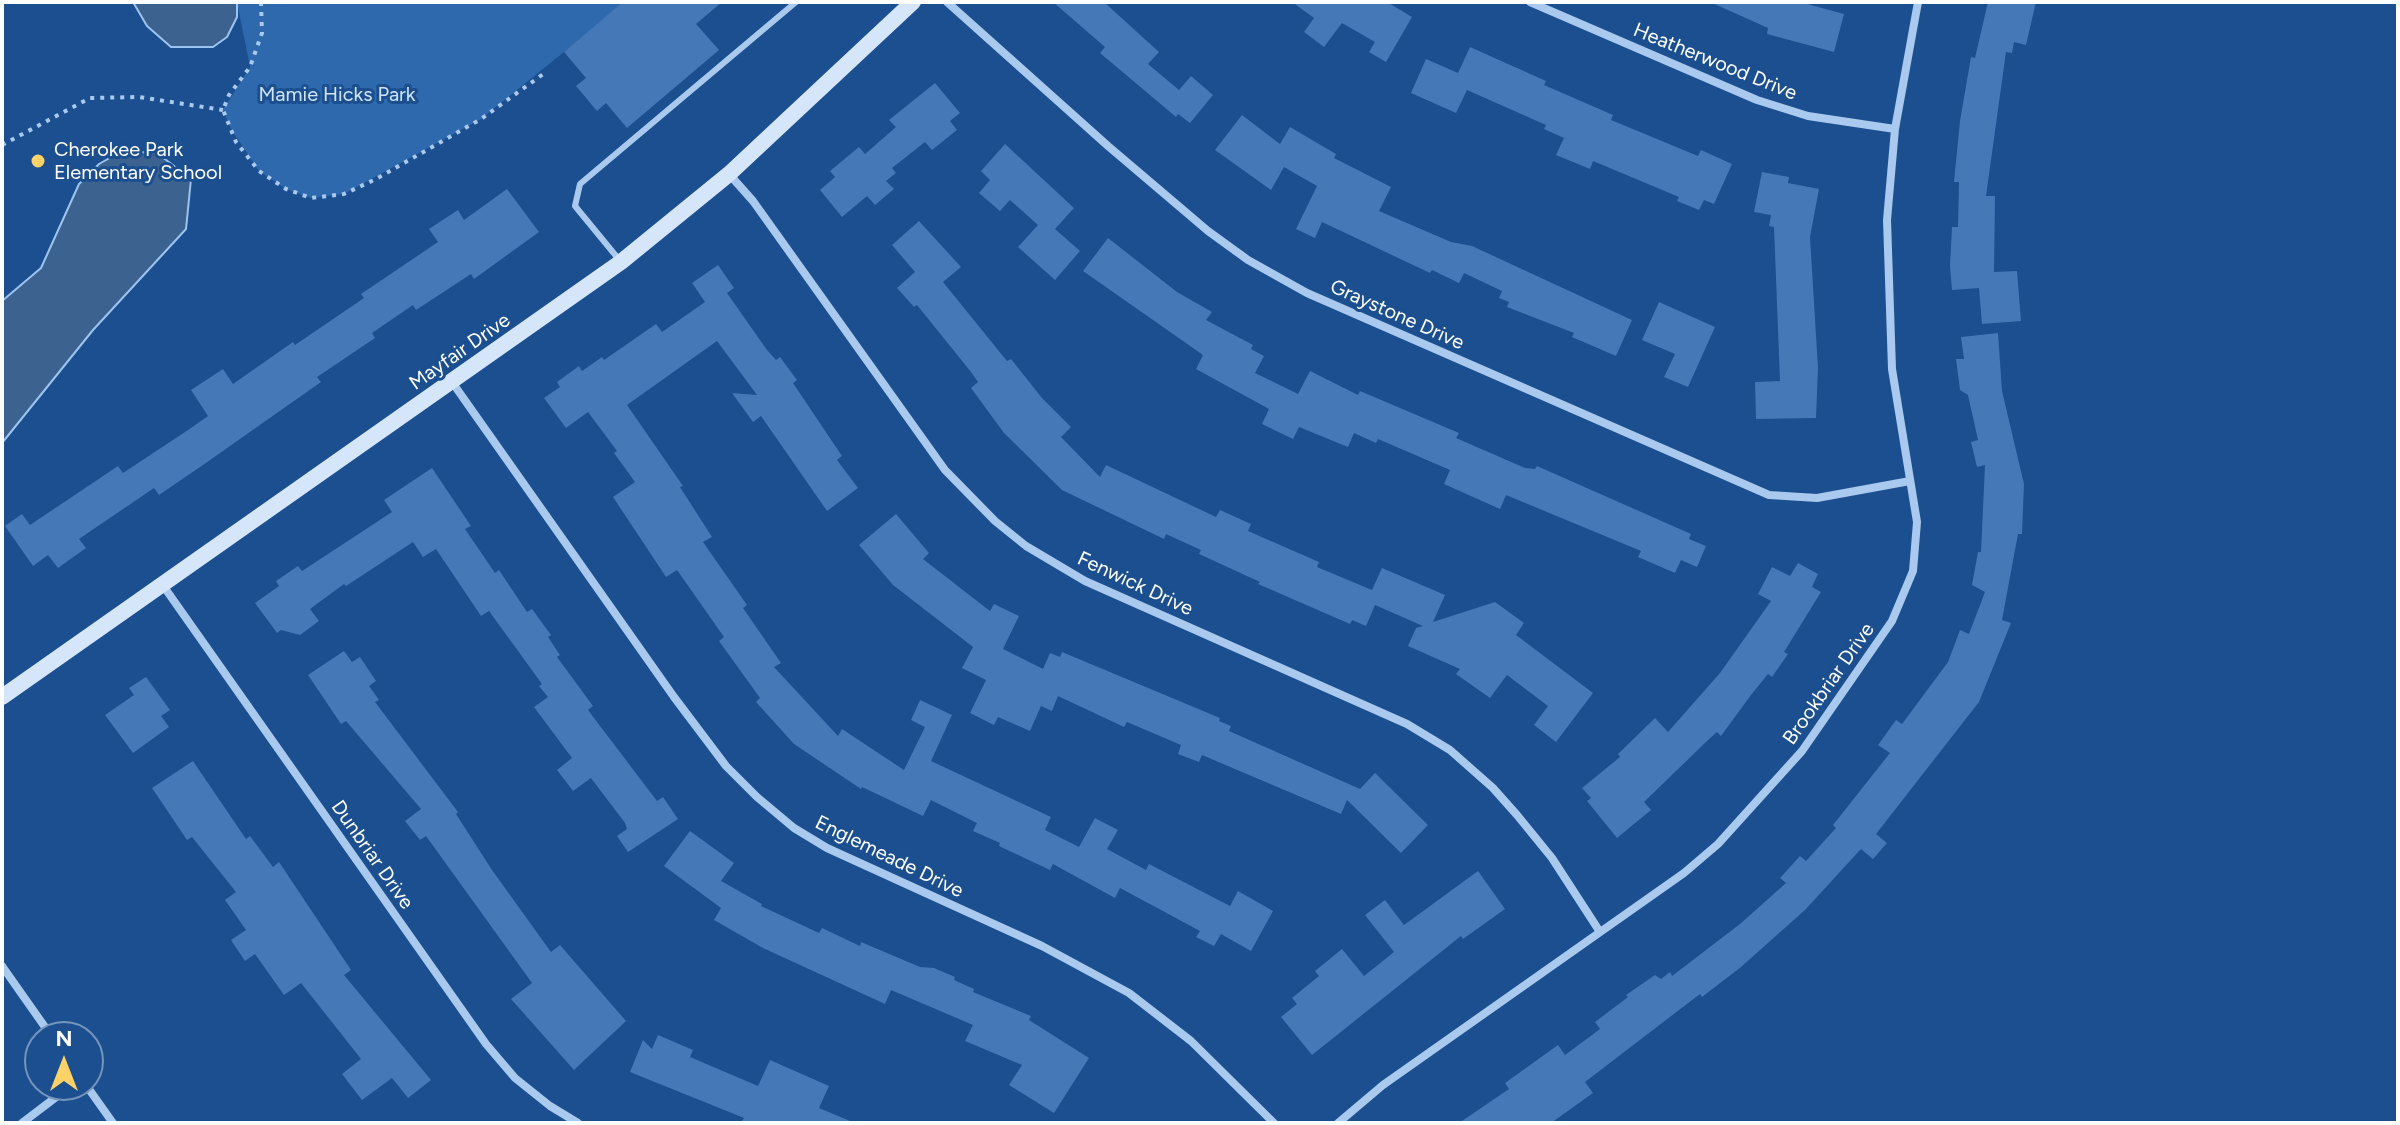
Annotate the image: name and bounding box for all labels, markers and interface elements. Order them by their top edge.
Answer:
street label: Heatherwood Drive [1630,18,1800,106]
park label: Mamie Hicks Park [258,83,416,107]
place label: Cherokee Park Elementary School [54,138,222,185]
marker: Cherokee Park Elementary School [29,152,47,170]
street label: Graystone Drive [1326,275,1468,355]
street label: Mayfair Drive [405,308,515,396]
street label: Fenwick Drive [1073,547,1197,621]
street label: Brookbriar Drive [1778,618,1880,750]
street label: Dunbriar Drive [326,796,418,914]
street label: Englemeade Drive [811,811,967,903]
north arrow [24,1021,104,1101]
text: N [55,1025,73,1052]

